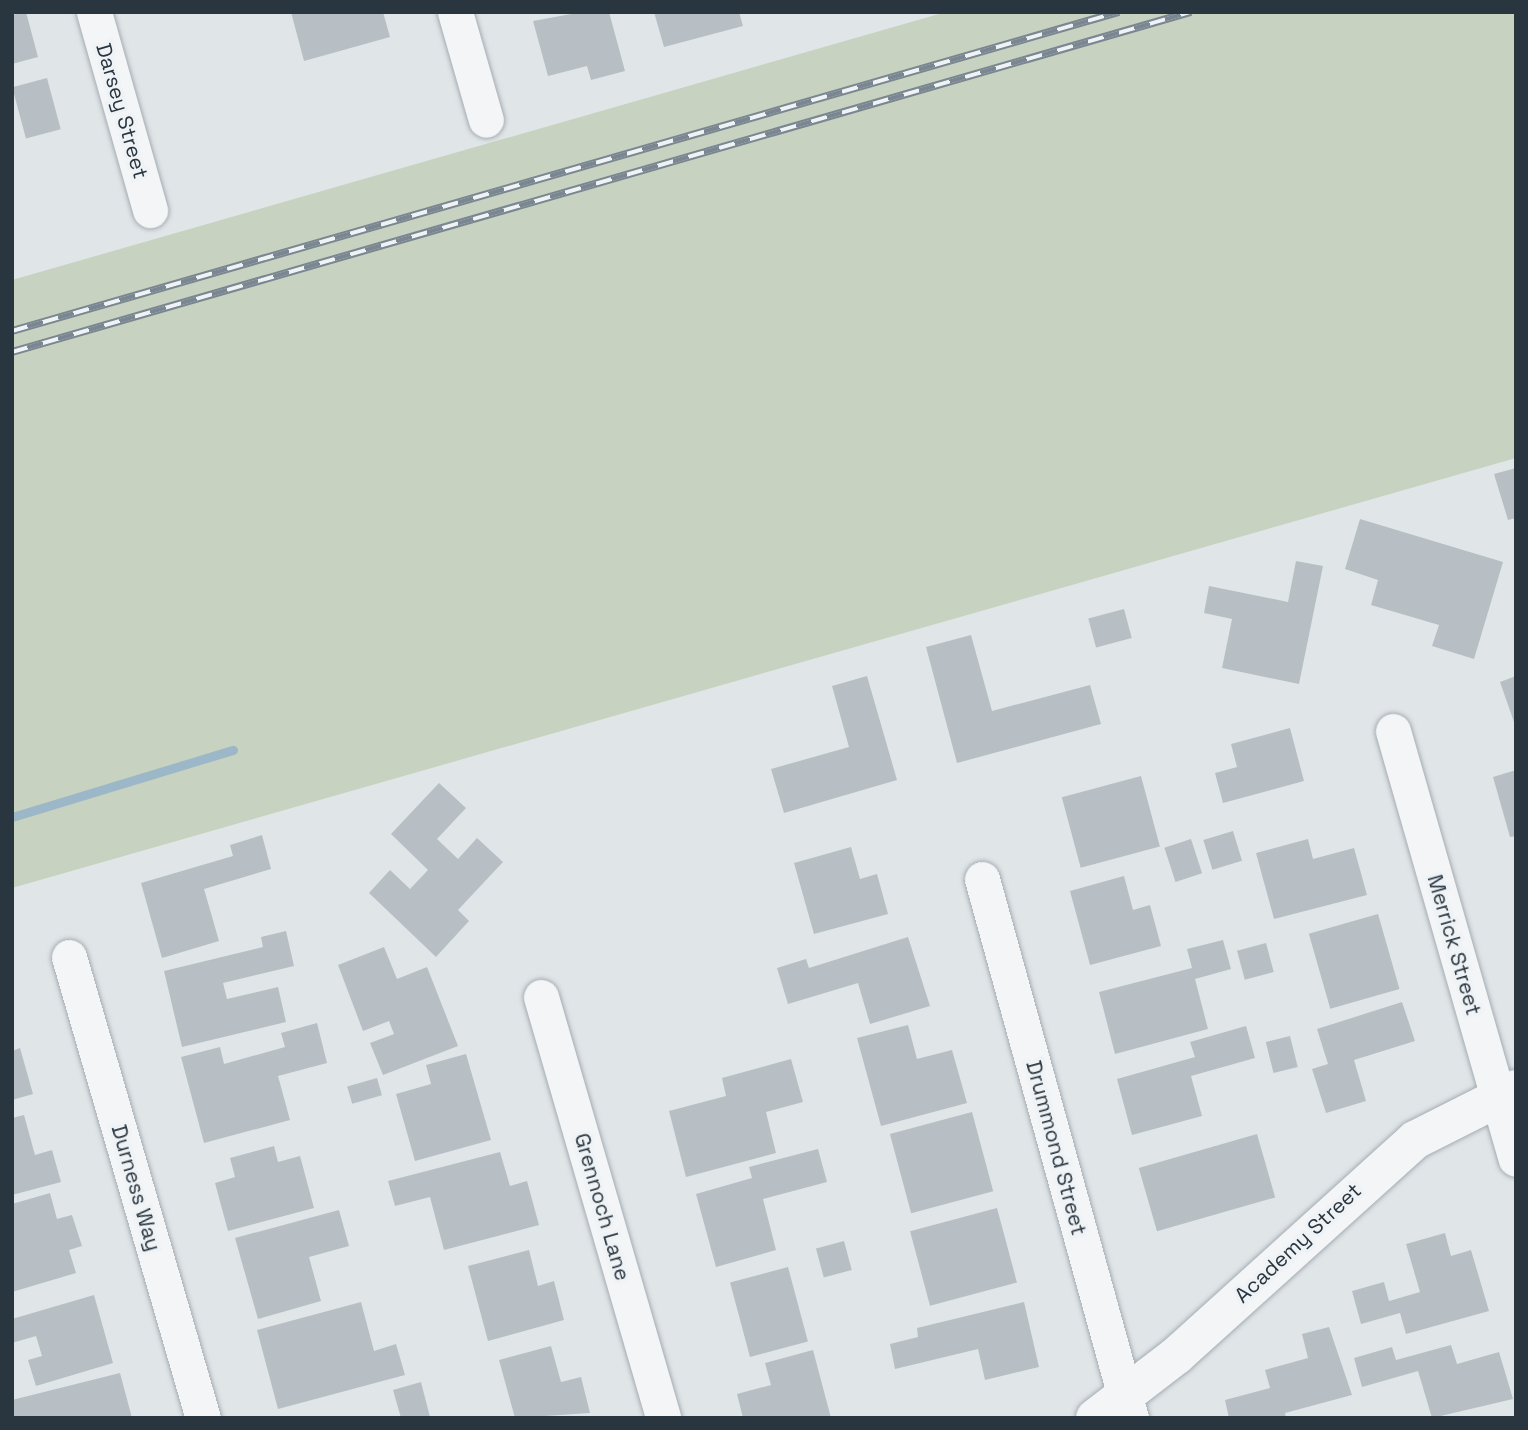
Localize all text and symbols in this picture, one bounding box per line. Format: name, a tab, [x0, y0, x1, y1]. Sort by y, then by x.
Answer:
street label: Darsey Street	[91, 40, 153, 182]
street label: Merrick Street	[1422, 872, 1486, 1018]
street label: Drummond Street	[1021, 1058, 1091, 1238]
street label: Durness Way	[106, 1122, 166, 1254]
street label: Grennoch Lane	[569, 1130, 635, 1284]
street label: Academy Street	[1229, 1178, 1367, 1308]

